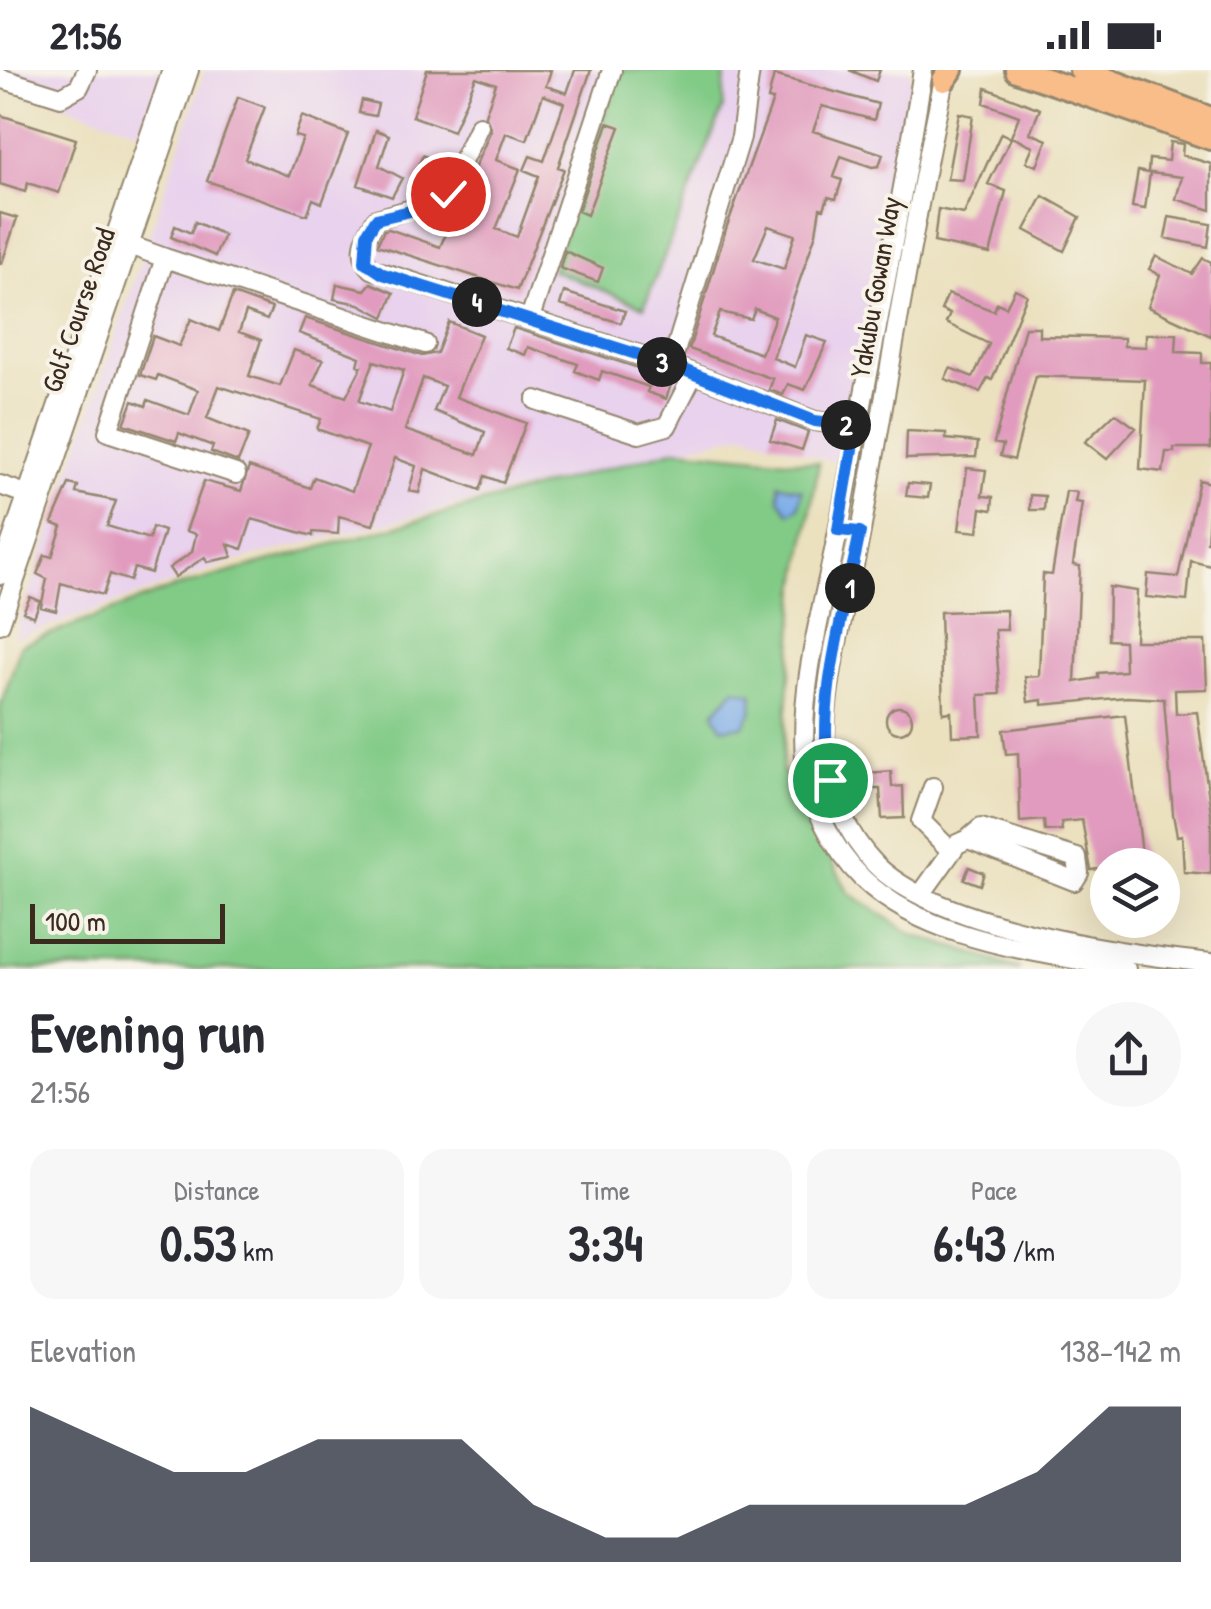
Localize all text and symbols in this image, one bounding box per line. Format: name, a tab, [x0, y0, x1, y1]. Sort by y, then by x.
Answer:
text: 21:56	[50, 9, 122, 61]
pin	[406, 152, 491, 237]
icon: check	[421, 167, 476, 222]
street label: Yakubu Gowan Way	[840, 193, 910, 381]
street label: Golf Course Road	[32, 223, 124, 397]
pin: 4	[452, 277, 502, 327]
text: 4	[472, 283, 482, 321]
pin: 3	[637, 337, 687, 387]
text: 3	[656, 343, 668, 381]
pin: 2	[821, 400, 871, 450]
text: 2	[839, 406, 853, 444]
pin: 1	[825, 563, 875, 613]
text: 1	[845, 569, 855, 607]
pin	[788, 738, 873, 823]
icon: arrive	[803, 753, 858, 808]
map controls	[1090, 848, 1180, 938]
button: layers	[1090, 848, 1180, 938]
scale bar	[30, 899, 225, 944]
text: 100 m	[45, 902, 106, 940]
text: Evening run	[30, 995, 265, 1069]
button: share	[1076, 1002, 1181, 1107]
text: 21:56	[30, 1070, 90, 1113]
text: Distance	[174, 1171, 260, 1209]
text: Time	[581, 1171, 630, 1209]
text: Pace	[971, 1171, 1017, 1209]
text: 0.53	[160, 1209, 237, 1277]
text: 3:34	[568, 1209, 643, 1277]
text: 6:43	[933, 1209, 1006, 1277]
text: km	[237, 1232, 274, 1270]
text: /km	[1006, 1232, 1055, 1270]
text: Elevation	[30, 1329, 136, 1372]
text: 138–142 m	[1060, 1329, 1181, 1372]

